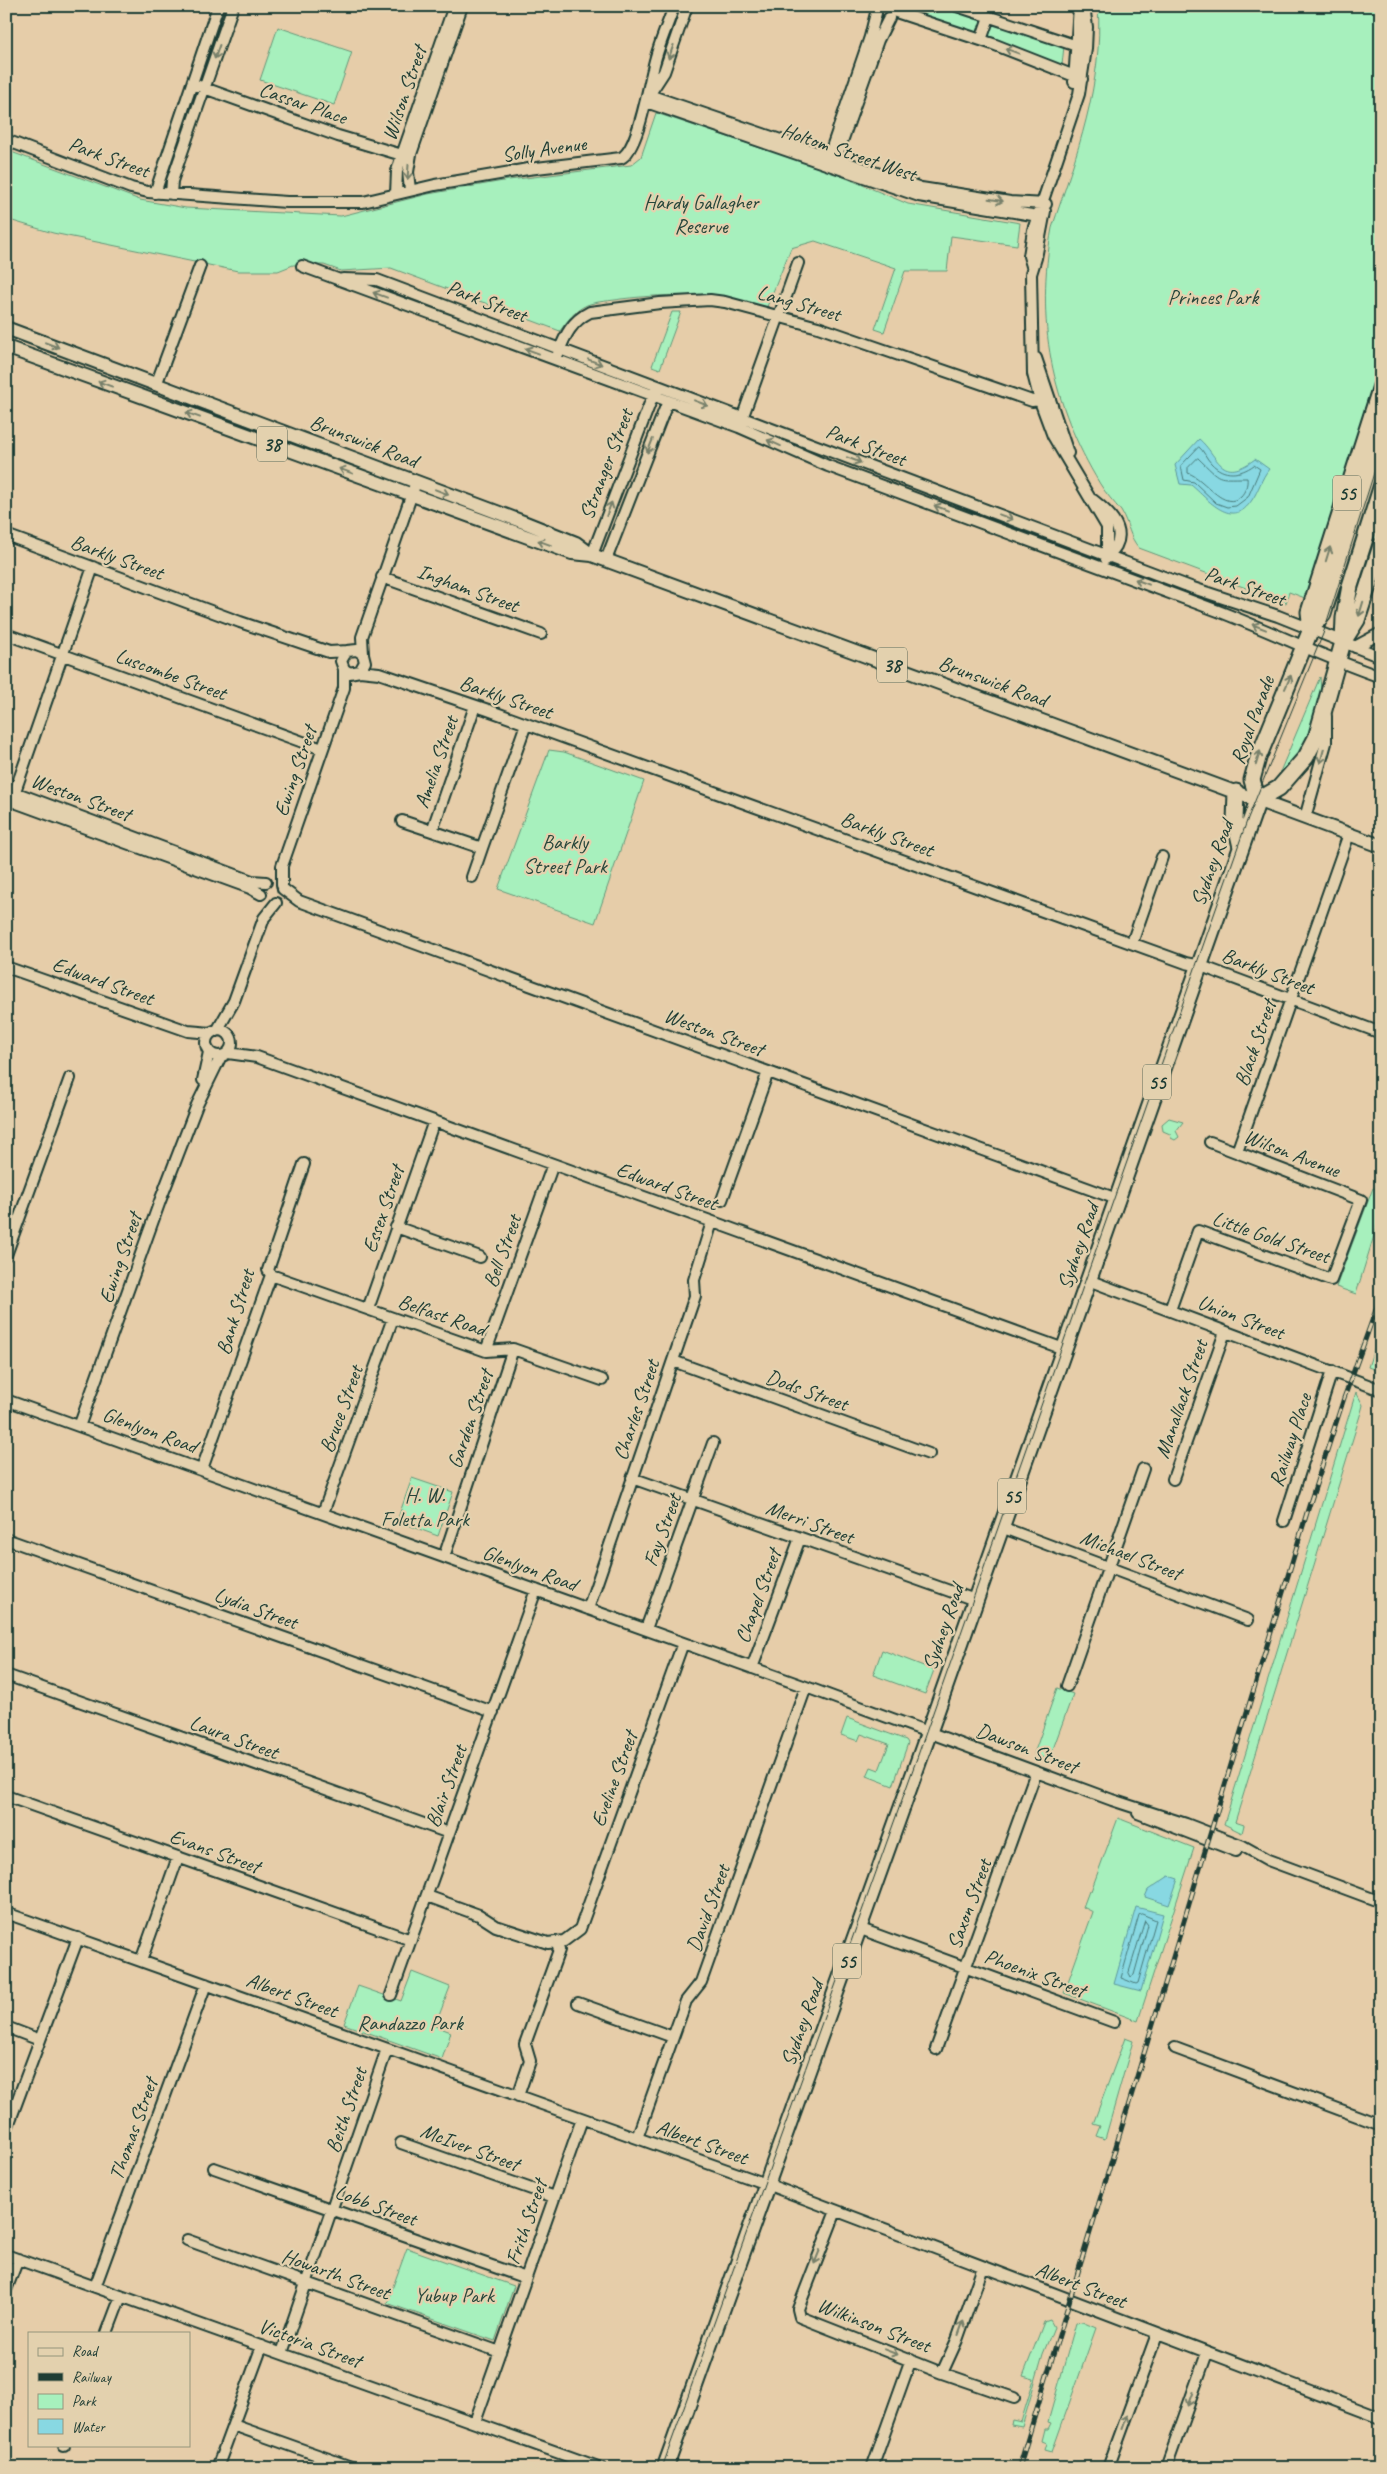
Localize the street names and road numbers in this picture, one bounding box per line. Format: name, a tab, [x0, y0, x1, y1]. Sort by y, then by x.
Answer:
street label: Wilson Street	[376, 40, 433, 144]
street label: Cassar Place	[256, 76, 352, 131]
street label: Holtom Street West	[778, 117, 922, 188]
street label: Park Street	[65, 130, 155, 184]
street label: Solly Avenue	[500, 130, 589, 168]
street label: Park Street	[443, 274, 533, 329]
street label: Lang Street	[754, 279, 846, 328]
street label: Stranger Street	[573, 403, 640, 523]
street label: Brunswick Road	[306, 408, 425, 475]
street label: Park Street	[822, 418, 912, 473]
road number: 38	[257, 426, 287, 462]
road number: 55	[1333, 476, 1361, 510]
street label: Barkly Street	[67, 528, 169, 586]
street label: Ingham Street	[414, 558, 524, 619]
street label: Park Street	[1201, 560, 1291, 613]
street label: Luscombe Street	[112, 642, 232, 707]
road number: 38	[877, 648, 907, 682]
street label: Brunswick Road	[935, 649, 1054, 714]
street label: Barkly Street	[456, 669, 558, 726]
street label: Royal Parade	[1224, 671, 1280, 768]
street label: Amelia Street	[408, 711, 465, 811]
street label: Ewing Street	[267, 720, 324, 819]
street label: Weston Street	[28, 767, 137, 828]
street label: Barkly Street	[837, 805, 939, 863]
street label: Sydney Road	[1185, 813, 1241, 909]
street label: Barkly Street	[1218, 942, 1320, 1001]
street label: Edward Street	[49, 951, 159, 1012]
street label: Black Street	[1228, 994, 1283, 1089]
street label: Weston Street	[661, 1002, 770, 1063]
road number: 55	[1143, 1064, 1171, 1100]
street label: Wilson Avenue	[1240, 1123, 1345, 1184]
street label: Edward Street	[613, 1156, 723, 1217]
street label: Essex Street	[356, 1159, 411, 1256]
street label: Sydney Road	[1051, 1196, 1106, 1292]
street label: Little Gold Street	[1209, 1205, 1335, 1270]
street label: Ewing Street	[92, 1207, 149, 1306]
street label: Bell Street	[477, 1209, 528, 1291]
street label: Bank Street	[210, 1264, 261, 1358]
street label: Belfast Road	[395, 1288, 493, 1343]
street label: Union Street	[1194, 1289, 1290, 1346]
street label: Manallack Street	[1149, 1334, 1214, 1462]
street label: Charles Street	[607, 1355, 666, 1464]
street label: Bruce Street	[313, 1360, 369, 1456]
street label: Dods Street	[762, 1363, 854, 1418]
street label: Garden Street	[441, 1364, 500, 1472]
street label: Railway Place	[1263, 1389, 1318, 1490]
street label: Glenlyon Road	[99, 1401, 203, 1460]
road number: 55	[998, 1478, 1026, 1514]
street label: Fay Street	[637, 1488, 688, 1570]
street label: Merri Street	[763, 1494, 859, 1551]
street label: Michael Street	[1077, 1524, 1188, 1587]
street label: Glenlyon Road	[479, 1539, 583, 1598]
street label: Chapel Street	[729, 1543, 788, 1646]
street label: Sydney Road	[916, 1577, 971, 1673]
street label: Lydia Street	[211, 1581, 303, 1636]
street label: Laura Street	[186, 1709, 284, 1766]
street label: Dawson Street	[972, 1717, 1084, 1780]
street label: Eveline Street	[585, 1725, 644, 1830]
street label: Blair Street	[419, 1739, 474, 1831]
street label: Evans Street	[166, 1823, 267, 1880]
street label: Saxon Street	[941, 1854, 998, 1952]
street label: David Street	[680, 1859, 736, 1955]
street label: Phoenix Street	[981, 1943, 1092, 2004]
road number: 55	[833, 1944, 861, 1978]
street label: Albert Street	[243, 1967, 343, 2024]
street label: Sydney Road	[775, 1973, 831, 2069]
street label: Beith Street	[319, 2062, 373, 2156]
street label: Thomas Street	[103, 2072, 164, 2183]
street label: Albert Street	[653, 2114, 753, 2171]
street label: McIver Street	[417, 2117, 526, 2178]
street label: Frith Street	[499, 2173, 554, 2268]
street label: Lobb Street	[332, 2178, 422, 2232]
street label: Howarth Street	[278, 2242, 395, 2306]
street label: Albert Street	[1032, 2256, 1132, 2315]
street label: Wilkinson Street	[814, 2292, 936, 2359]
street label: Victoria Street	[255, 2312, 368, 2375]

